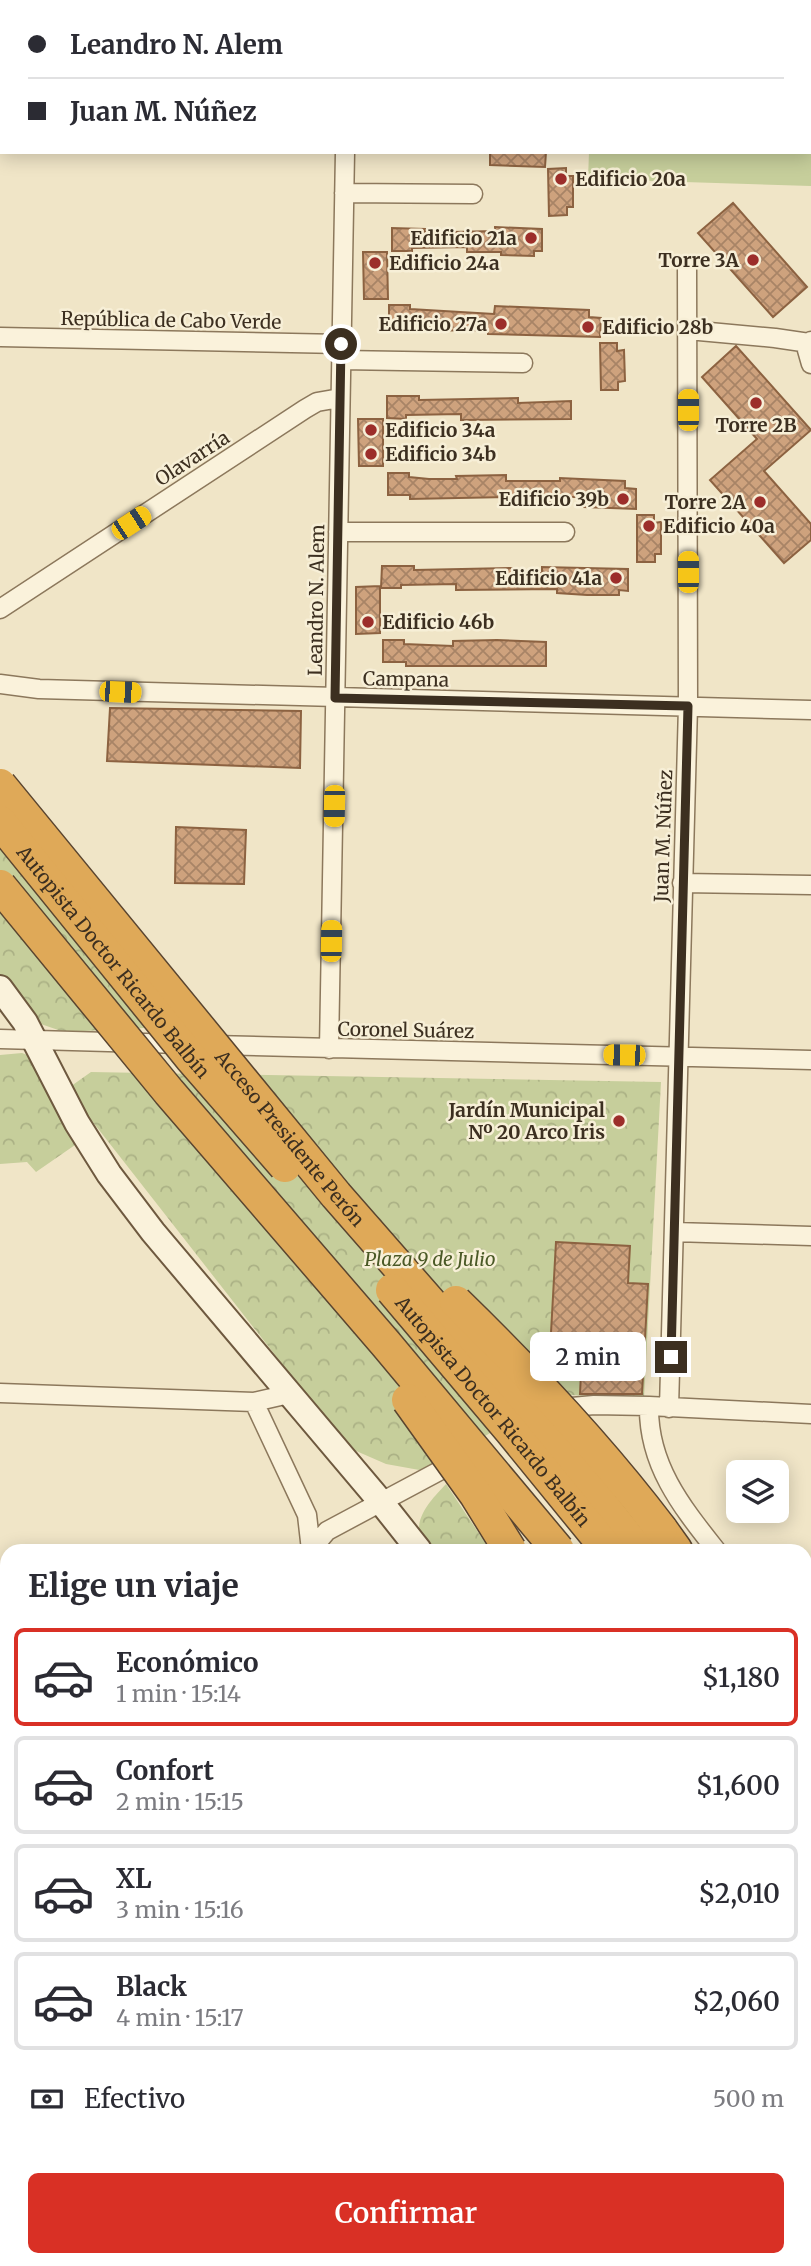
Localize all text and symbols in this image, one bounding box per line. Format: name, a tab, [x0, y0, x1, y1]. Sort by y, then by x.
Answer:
text: Leandro N. Alem	[70, 28, 283, 61]
text: Juan M. Núñez	[70, 95, 257, 128]
place label: Edificio 20a	[575, 167, 686, 191]
marker: Edificio 20a	[553, 171, 569, 187]
place label: Edificio 21a	[410, 226, 517, 250]
marker: Edificio 21a	[523, 230, 539, 246]
place label: Torre 3A	[658, 248, 740, 272]
place label: Edificio 24a	[389, 251, 500, 275]
marker: Torre 3A	[745, 252, 761, 268]
marker: Edificio 24a	[367, 255, 383, 271]
street label: República de Cabo Verde	[60, 306, 282, 334]
place label: Edificio 27a	[378, 312, 487, 336]
place label: Edificio 28b	[602, 315, 714, 339]
marker: Edificio 27a	[493, 316, 509, 332]
marker: Edificio 28b	[580, 319, 596, 335]
route start	[325, 328, 357, 360]
car	[678, 389, 699, 431]
marker: Torre 2B	[748, 395, 764, 411]
place label: Torre 2B	[716, 413, 796, 437]
place label: Edificio 34a	[385, 418, 496, 442]
marker: Edificio 34a	[363, 422, 379, 438]
street label: Olavarría	[150, 425, 234, 491]
place label: Edificio 34b	[385, 442, 496, 466]
marker: Edificio 34b	[363, 446, 379, 462]
place label: Edificio 39b	[498, 487, 609, 511]
place label: Torre 2A	[665, 490, 747, 514]
marker: Edificio 39b	[615, 491, 631, 507]
marker: Torre 2A	[752, 494, 768, 510]
car	[108, 503, 155, 543]
place label: Edificio 40a	[663, 514, 775, 538]
marker: Edificio 40a	[641, 518, 657, 534]
street label: Leandro N. Alem	[303, 524, 329, 676]
car	[678, 551, 699, 593]
place label: Edificio 41a	[495, 566, 602, 590]
marker: Edificio 41a	[608, 570, 624, 586]
place label: Edificio 46b	[382, 610, 494, 634]
marker: Edificio 46b	[360, 614, 376, 630]
street label: Campana	[363, 666, 449, 692]
car	[99, 681, 142, 703]
street label: Juan M. Núñez	[649, 769, 677, 904]
car	[324, 785, 345, 827]
street label: Autopista Doctor Ricardo Balbín	[11, 840, 215, 1083]
car	[321, 920, 342, 962]
street label: Coronel Suárez	[337, 1017, 475, 1043]
street label: Acceso Presidente Perón	[210, 1044, 370, 1232]
car	[603, 1044, 646, 1066]
place label: Jardín Municipal Nº 20 Arco Iris	[447, 1098, 605, 1144]
marker: Jardín Municipal Nº 20 Arco Iris	[611, 1113, 627, 1129]
park label: Plaza 9 de Julio	[364, 1247, 496, 1271]
street label: Autopista Doctor Ricardo Balbín	[390, 1290, 596, 1532]
callout: 2 min	[531, 1332, 646, 1382]
route end	[655, 1341, 687, 1373]
text: 2 min	[556, 1342, 620, 1371]
map controls	[726, 1460, 789, 1523]
button: layers	[726, 1460, 789, 1523]
text: Elige un viaje	[28, 1566, 239, 1606]
icon: car	[32, 1646, 95, 1709]
text: Económico	[116, 1646, 259, 1679]
text: $1,180	[702, 1661, 780, 1694]
text: 1 min · 15:14	[116, 1679, 241, 1708]
icon: car	[32, 1754, 95, 1817]
text: Confort	[116, 1754, 214, 1787]
text: $1,600	[696, 1769, 780, 1802]
text: 2 min · 15:15	[116, 1787, 244, 1816]
icon: car	[32, 1862, 95, 1925]
text: XL	[116, 1862, 152, 1895]
text: $2,010	[698, 1877, 780, 1910]
text: 3 min · 15:16	[116, 1895, 244, 1924]
icon: car	[32, 1970, 95, 2033]
text: Black	[116, 1970, 187, 2003]
text: $2,060	[692, 1985, 780, 2018]
text: 4 min · 15:17	[116, 2003, 244, 2032]
icon: cash	[28, 2080, 66, 2118]
text: Efectivo	[84, 2082, 185, 2115]
text: 500 m	[713, 2084, 784, 2113]
button: Confirmar	[28, 2173, 784, 2253]

